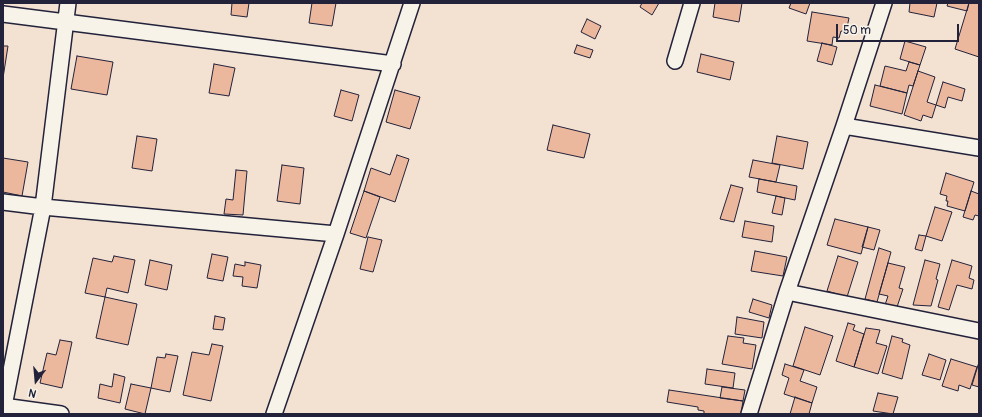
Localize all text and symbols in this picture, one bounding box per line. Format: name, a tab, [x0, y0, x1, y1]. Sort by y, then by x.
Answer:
scale bar	[838, 16, 961, 42]
text: 50 m	[843, 23, 871, 38]
north arrow	[16, 361, 56, 401]
text: N	[27, 386, 38, 400]

